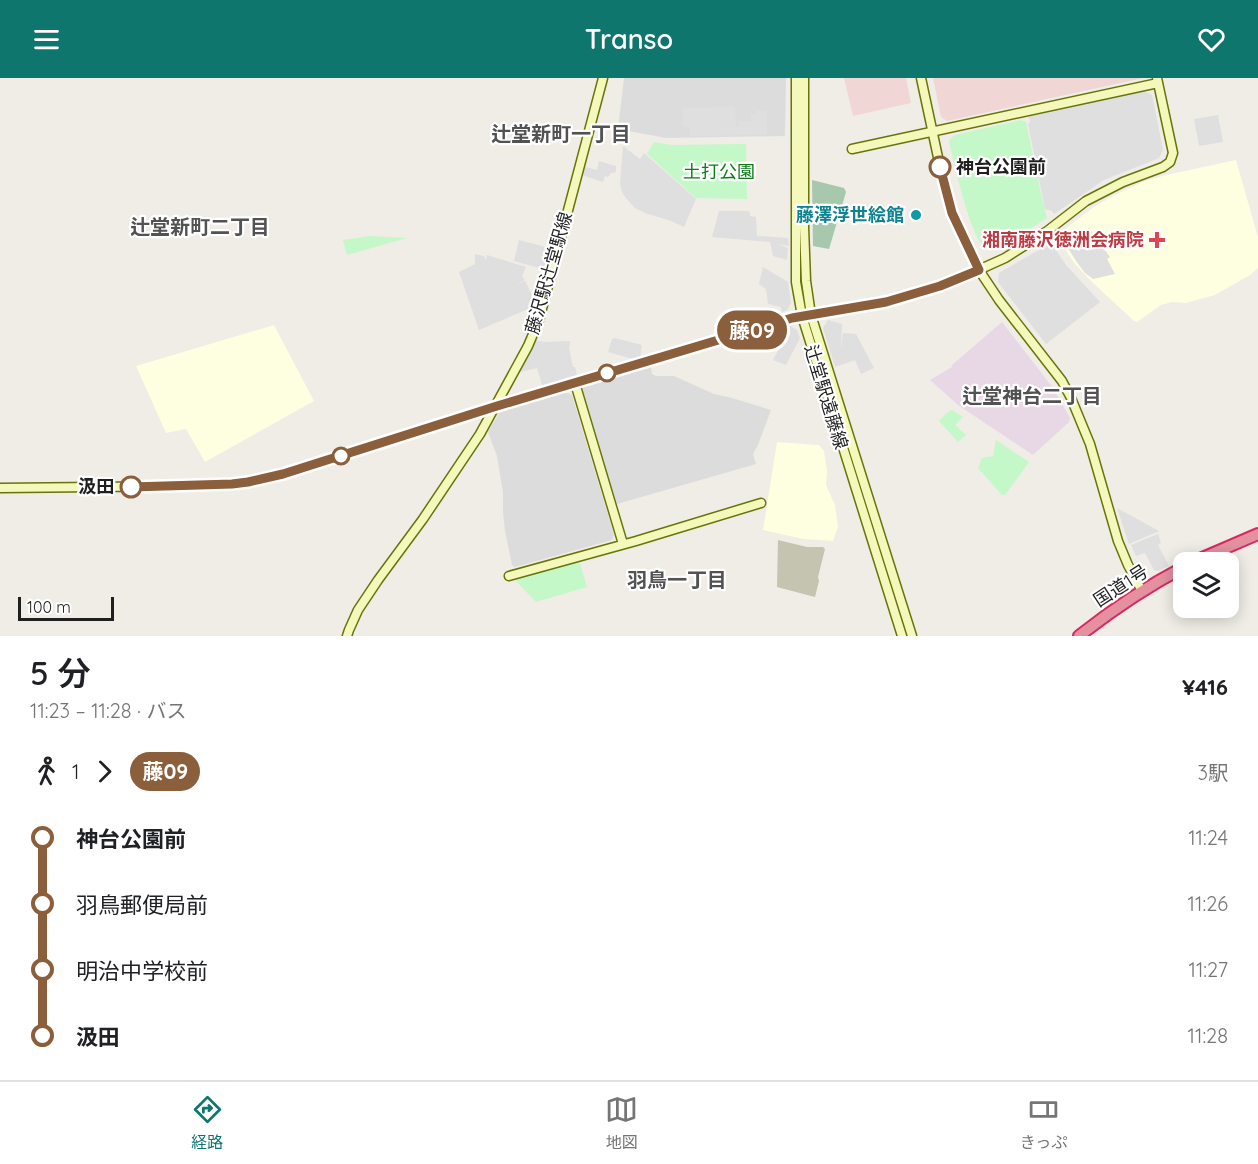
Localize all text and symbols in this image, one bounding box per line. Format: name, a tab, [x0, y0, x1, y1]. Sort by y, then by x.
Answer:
text: Transo	[585, 22, 673, 56]
icon: menu	[30, 23, 63, 56]
icon: heart	[1195, 23, 1228, 56]
district label: 辻堂新町一丁目	[491, 121, 631, 146]
place label: 神台公園前	[956, 155, 1046, 178]
marker: 神台公園前	[929, 156, 951, 178]
park label: 土打公園	[683, 160, 755, 183]
place label: 藤澤浮世絵館	[796, 203, 904, 226]
marker: 藤澤浮世絵館	[909, 208, 923, 222]
street label: 藤沢駅辻堂駅線	[520, 209, 577, 337]
district label: 辻堂新町二丁目	[130, 214, 270, 239]
place label: 湘南藤沢徳洲会病院	[982, 228, 1144, 251]
marker: 湘南藤沢徳洲会病院	[1148, 231, 1166, 249]
line badge: 藤09	[718, 310, 786, 350]
text: 藤09	[729, 317, 775, 343]
street label: 辻堂駅遠藤線	[800, 342, 853, 452]
unlabelled marker	[598, 364, 616, 382]
district label: 辻堂神台二丁目	[962, 383, 1102, 408]
unlabelled marker	[332, 447, 350, 465]
place label: 汲田	[78, 475, 114, 498]
marker: 汲田	[120, 476, 142, 498]
map controls	[1173, 552, 1239, 618]
button: layers	[1173, 552, 1239, 618]
street label: 国道1号	[1089, 559, 1152, 612]
district label: 羽鳥一丁目	[627, 567, 727, 592]
scale bar	[18, 594, 114, 622]
text: 100 m	[27, 597, 71, 617]
text: 5 分	[30, 652, 91, 693]
text: ¥416	[1182, 673, 1228, 701]
text: 11:23 – 11:28 · バス	[30, 698, 186, 723]
icon: walk	[30, 755, 63, 788]
icon: forward	[88, 755, 121, 788]
text: 藤09	[142, 758, 188, 784]
text: 1	[72, 759, 79, 784]
text: 3駅	[1198, 760, 1228, 785]
text: 神台公園前	[76, 825, 186, 853]
text: 11:24	[1188, 825, 1228, 850]
text: 羽鳥郵便局前	[76, 891, 208, 919]
text: 11:26	[1188, 891, 1228, 916]
text: 明治中学校前	[76, 957, 208, 985]
text: 11:27	[1188, 957, 1228, 982]
text: 汲田	[76, 1023, 120, 1051]
text: 11:28	[1188, 1023, 1228, 1048]
tab: 経路	[191, 1093, 224, 1153]
tab: 地図	[605, 1093, 638, 1153]
tab: きっぷ	[1020, 1093, 1067, 1153]

